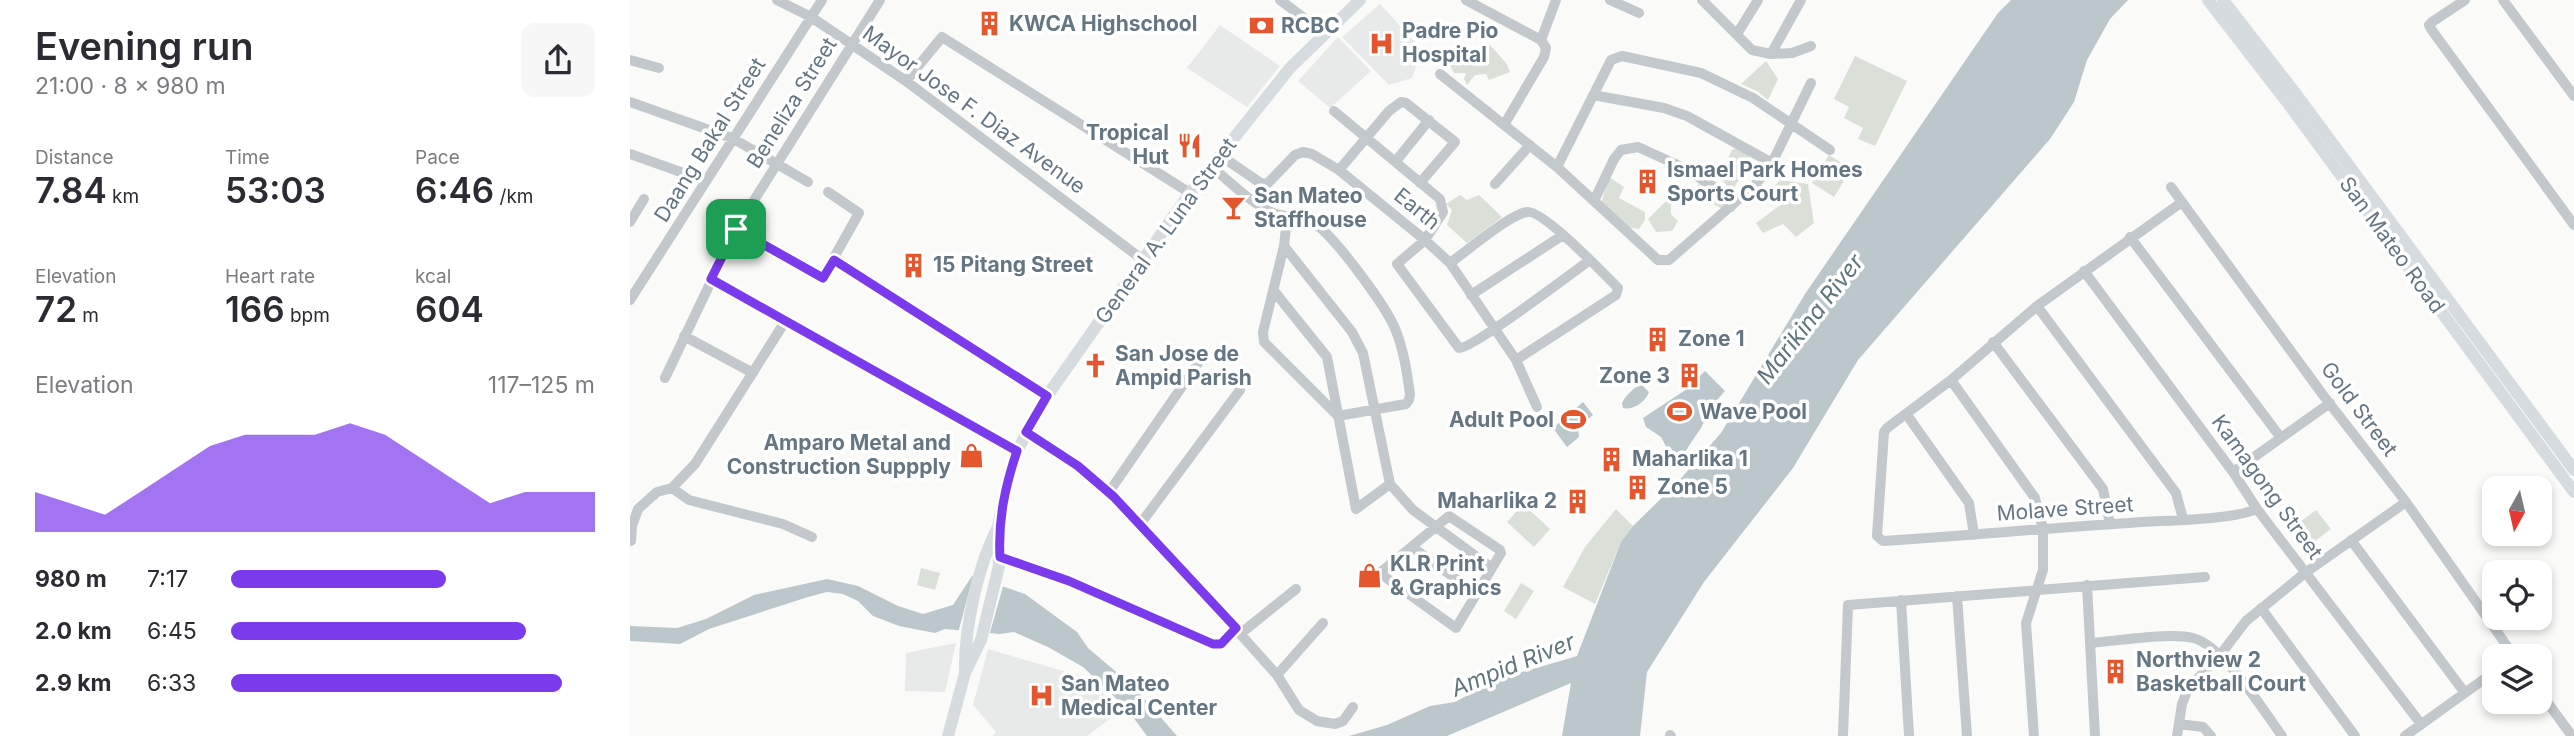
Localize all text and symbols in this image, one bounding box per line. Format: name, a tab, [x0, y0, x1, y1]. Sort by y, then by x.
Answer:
building icon: KWCA Highschool	[975, 10, 1003, 38]
place label: KWCA Highschool	[1009, 11, 1197, 36]
bank icon: RCBC	[1247, 12, 1275, 40]
place label: RCBC	[1281, 13, 1340, 38]
place label: Padre Pio Hospital	[1402, 18, 1499, 67]
street label: Mayor Jose F. Diaz Avenue	[858, 20, 1090, 199]
text: Evening run	[35, 23, 253, 69]
button: share	[521, 23, 595, 97]
hospital icon: Padre Pio Hospital	[1368, 29, 1396, 57]
street label: Beneliza Street	[741, 33, 842, 173]
street label: Daang Bakal Street	[649, 53, 770, 227]
text: 21:00 · 8 × 980 m	[35, 72, 226, 100]
place label: Tropical Hut	[1086, 120, 1169, 169]
restaurant icon: Tropical Hut	[1175, 131, 1203, 159]
street label: General A. Luna Street	[1090, 133, 1241, 328]
text: Distance	[35, 146, 113, 169]
text: Time	[225, 146, 270, 169]
text: Pace	[415, 146, 460, 169]
place label: Ismael Park Homes Sports Court	[1667, 157, 1863, 206]
building icon: Ismael Park Homes Sports Court	[1633, 168, 1661, 196]
text: 7.84	[35, 169, 107, 211]
text: 53:03	[225, 169, 326, 211]
text: 6:46	[415, 169, 494, 211]
street label: San Mateo Road	[2335, 172, 2450, 318]
place label: San Mateo Staffhouse	[1254, 183, 1367, 232]
street label: Earth	[1389, 183, 1445, 235]
text: km	[107, 185, 139, 208]
text: /km	[494, 185, 534, 208]
bar icon: San Mateo Staffhouse	[1220, 194, 1248, 222]
pin	[706, 199, 766, 259]
icon: arrive	[717, 210, 755, 248]
water label: Marikina River	[1751, 248, 1870, 389]
building icon: 15 Pitang Street	[899, 251, 927, 279]
place label: 15 Pitang Street	[933, 252, 1094, 277]
text: Elevation	[35, 265, 116, 288]
text: Heart rate	[225, 265, 315, 288]
text: kcal	[415, 265, 451, 288]
text: 72	[35, 288, 77, 330]
text: 166	[225, 288, 285, 330]
text: 604	[415, 288, 484, 330]
text: m	[77, 304, 99, 327]
text: bpm	[285, 304, 330, 327]
building icon: Zone 1	[1644, 325, 1672, 353]
place label: Zone 1	[1678, 326, 1744, 351]
place label: San Jose de Ampid Parish	[1115, 341, 1252, 390]
church icon: San Jose de Ampid Parish	[1081, 352, 1109, 380]
street label: Gold Street	[2316, 357, 2403, 461]
building icon: Zone 3	[1676, 362, 1704, 390]
place label: Zone 3	[1599, 363, 1670, 388]
text: Elevation	[35, 371, 134, 399]
text: 117–125 m	[488, 371, 595, 399]
sports icon: Wave Pool	[1666, 398, 1694, 426]
place label: Wave Pool	[1700, 399, 1807, 424]
sports icon: Adult Pool	[1560, 406, 1588, 434]
place label: Adult Pool	[1449, 407, 1554, 432]
street label: Kamagong Street	[2207, 410, 2328, 564]
place label: Amparo Metal and Construction Suppply	[727, 430, 951, 479]
shop icon: Amparo Metal and Construction Suppply	[957, 441, 985, 469]
building icon: Maharlika 1	[1598, 445, 1626, 473]
place label: Maharlika 1	[1632, 446, 1748, 471]
building icon: Zone 5	[1623, 473, 1651, 501]
place label: Zone 5	[1657, 474, 1728, 499]
north arrow	[2482, 476, 2552, 546]
map controls	[2482, 476, 2552, 714]
building icon: Maharlika 2	[1563, 487, 1591, 515]
place label: Maharlika 2	[1437, 488, 1557, 513]
street label: Molave Street	[1996, 491, 2134, 526]
place label: KLR Print & Graphics	[1390, 551, 1501, 600]
button: locate	[2482, 560, 2552, 630]
shop icon: KLR Print & Graphics	[1356, 562, 1384, 590]
text: 980 m	[35, 565, 107, 593]
text: 7:17	[147, 565, 188, 593]
text: 2.0 km	[35, 617, 112, 645]
text: 6:45	[147, 617, 197, 645]
water label: Ampid River	[1446, 627, 1580, 703]
button: layers	[2482, 644, 2552, 714]
place label: Northview 2 Basketball Court	[2136, 647, 2306, 696]
building icon: Northview 2 Basketball Court	[2102, 658, 2130, 686]
text: 2.9 km	[35, 669, 112, 697]
text: 6:33	[147, 669, 196, 697]
place label: San Mateo Medical Center	[1061, 671, 1218, 720]
hospital icon: San Mateo Medical Center	[1027, 682, 1055, 710]

